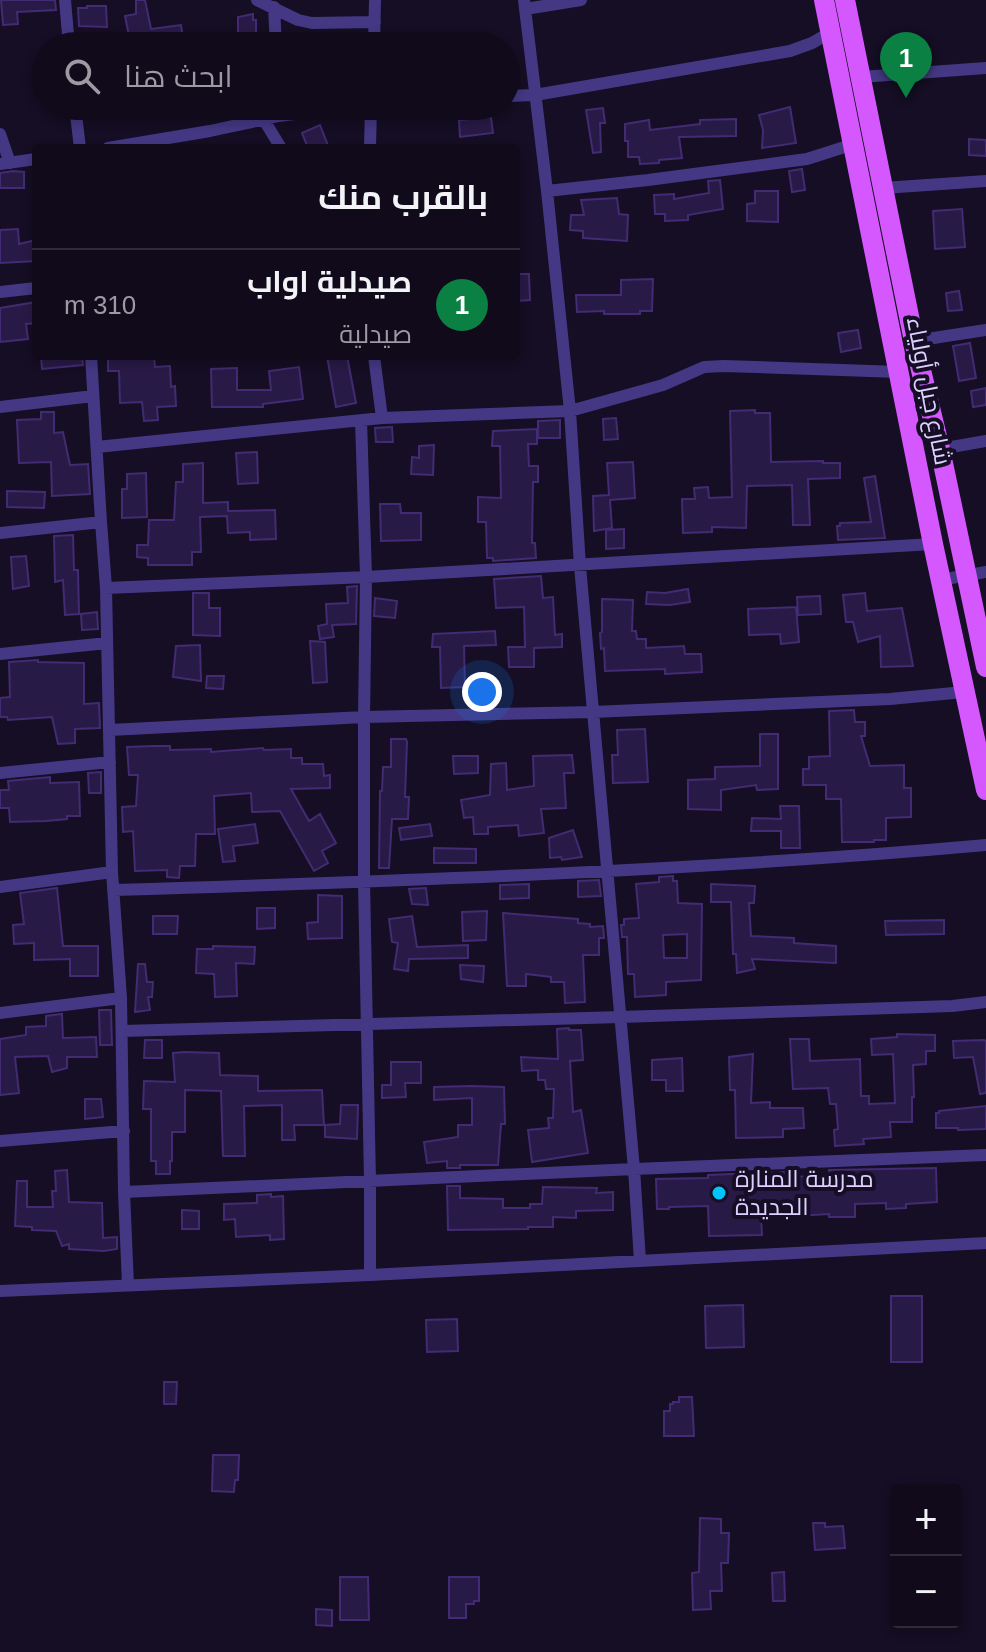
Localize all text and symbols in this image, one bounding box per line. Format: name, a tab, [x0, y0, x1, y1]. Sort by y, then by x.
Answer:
search box	[32, 32, 520, 120]
pin: 1	[880, 32, 932, 98]
icon: search	[60, 54, 104, 98]
text: ابحث هنا	[124, 60, 233, 93]
text: بالقرب منك	[318, 178, 488, 216]
text: صيدلية اواب	[247, 265, 412, 298]
text: 310 m	[64, 290, 136, 320]
text: 1	[455, 290, 469, 320]
street label: شارع جبل أولياء	[899, 314, 959, 468]
text: صيدلية	[339, 319, 412, 349]
your location	[462, 672, 502, 712]
place label: مدرسة المنارة الجديدة	[735, 1165, 874, 1220]
marker: مدرسة المنارة الجديدة	[710, 1184, 728, 1202]
map controls	[890, 1484, 962, 1628]
button: +	[890, 1484, 962, 1556]
button: −	[890, 1556, 962, 1628]

